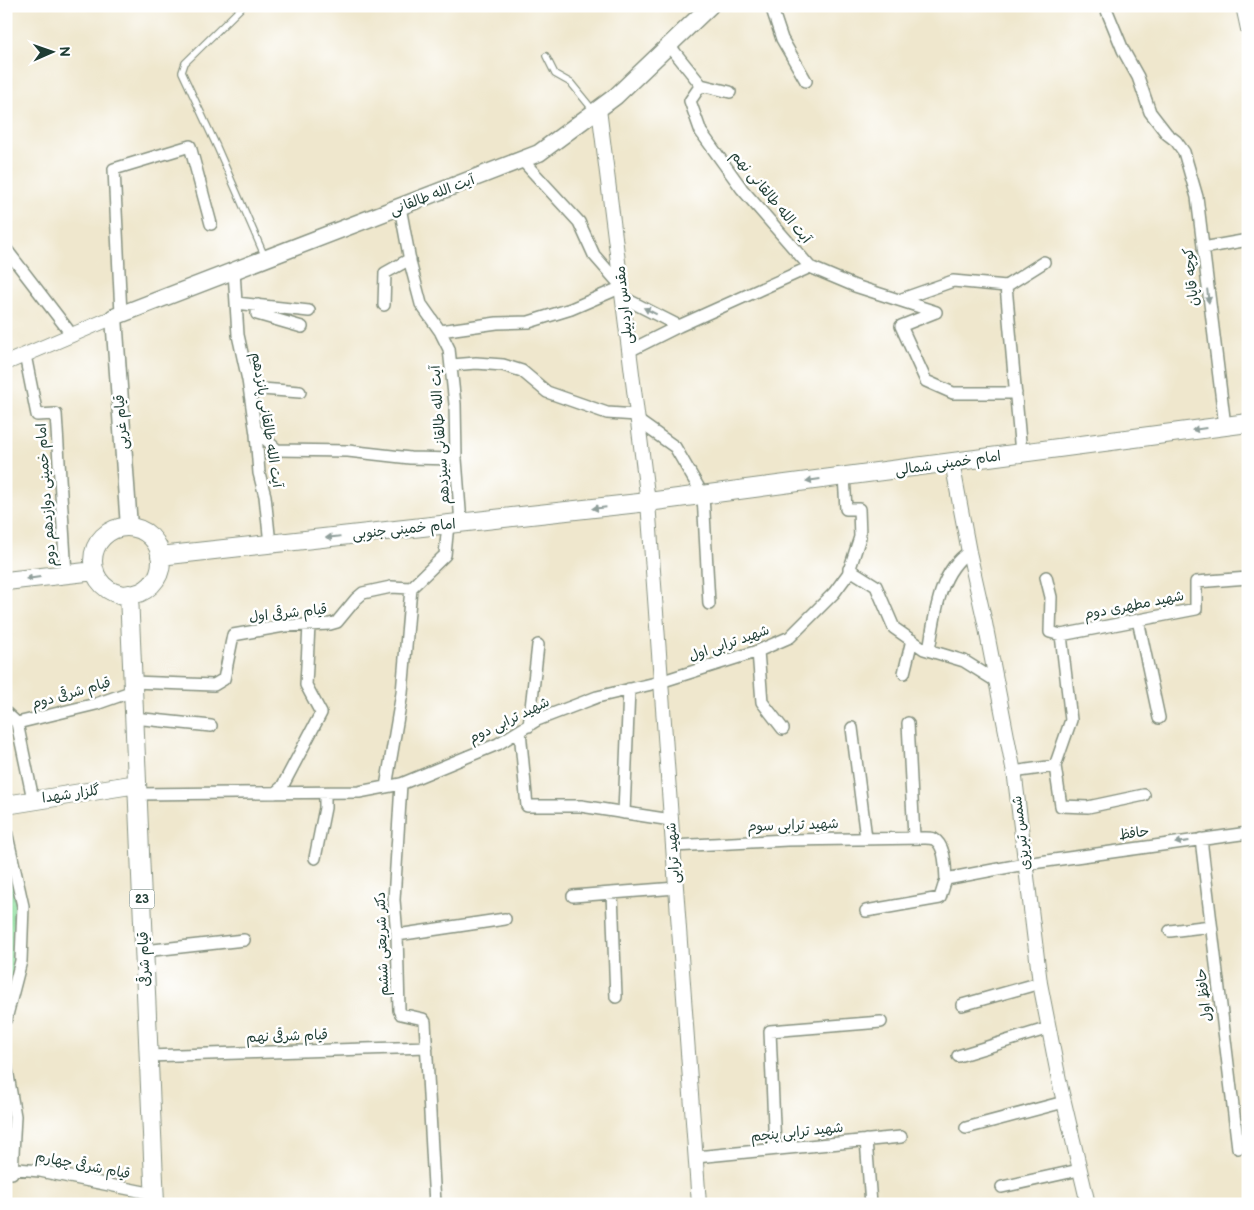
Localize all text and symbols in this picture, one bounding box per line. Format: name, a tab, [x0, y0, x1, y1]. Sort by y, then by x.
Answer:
north arrow	[28, 28, 78, 78]
text: N	[56, 46, 73, 57]
street label: آیت الله طالقانی نهم	[726, 147, 815, 249]
street label: آیت الله طالقانی	[387, 171, 477, 219]
street label: کوچه قاپان	[1179, 247, 1204, 307]
street label: مقدس اردبیلی	[611, 265, 637, 345]
one-way arrow	[1204, 288, 1212, 304]
one-way arrow	[643, 307, 658, 315]
street label: آیت الله طالقانی پانزدهم	[246, 351, 286, 490]
street label: آیت الله طالقانی سیزدهم	[427, 364, 455, 505]
street label: قیام غربی	[111, 394, 133, 450]
street label: امام خمینی دوازدهم دوم	[33, 422, 61, 567]
one-way arrow	[1191, 425, 1207, 433]
street label: امام خمینی شمالی	[894, 447, 1002, 481]
one-way arrow	[804, 477, 820, 485]
one-way arrow	[591, 504, 607, 512]
street label: امام خمینی جنوبی	[351, 515, 457, 545]
one-way arrow	[325, 533, 341, 541]
one-way arrow	[25, 574, 41, 582]
street label: شهید مطهری دوم	[1082, 587, 1186, 625]
street label: قیام شرقی اول	[248, 600, 328, 628]
street label: شهید ترابی اول	[686, 621, 772, 665]
street label: قیام شرقی دوم	[29, 674, 113, 714]
street label: شهید ترابی دوم	[466, 693, 553, 749]
street label: گلزار شهدا	[41, 782, 101, 806]
street label: شمس تبریزی	[1008, 795, 1034, 871]
street label: شهید ترابی سوم	[747, 815, 839, 838]
street label: شهید ترابی	[662, 822, 684, 884]
street label: حافظ	[1118, 822, 1150, 844]
one-way arrow	[1174, 838, 1190, 846]
road number: 23	[130, 890, 154, 909]
street label: دکتر شریعتی ششم	[372, 892, 394, 996]
street label: قیام شرقی	[135, 931, 155, 987]
street label: حافظ اول	[1192, 967, 1216, 1023]
street label: قیام شرقی نهم	[246, 1026, 328, 1048]
street label: شهید ترابی پنجم	[750, 1119, 844, 1147]
street label: قیام شرقی چهارم	[34, 1147, 132, 1184]

